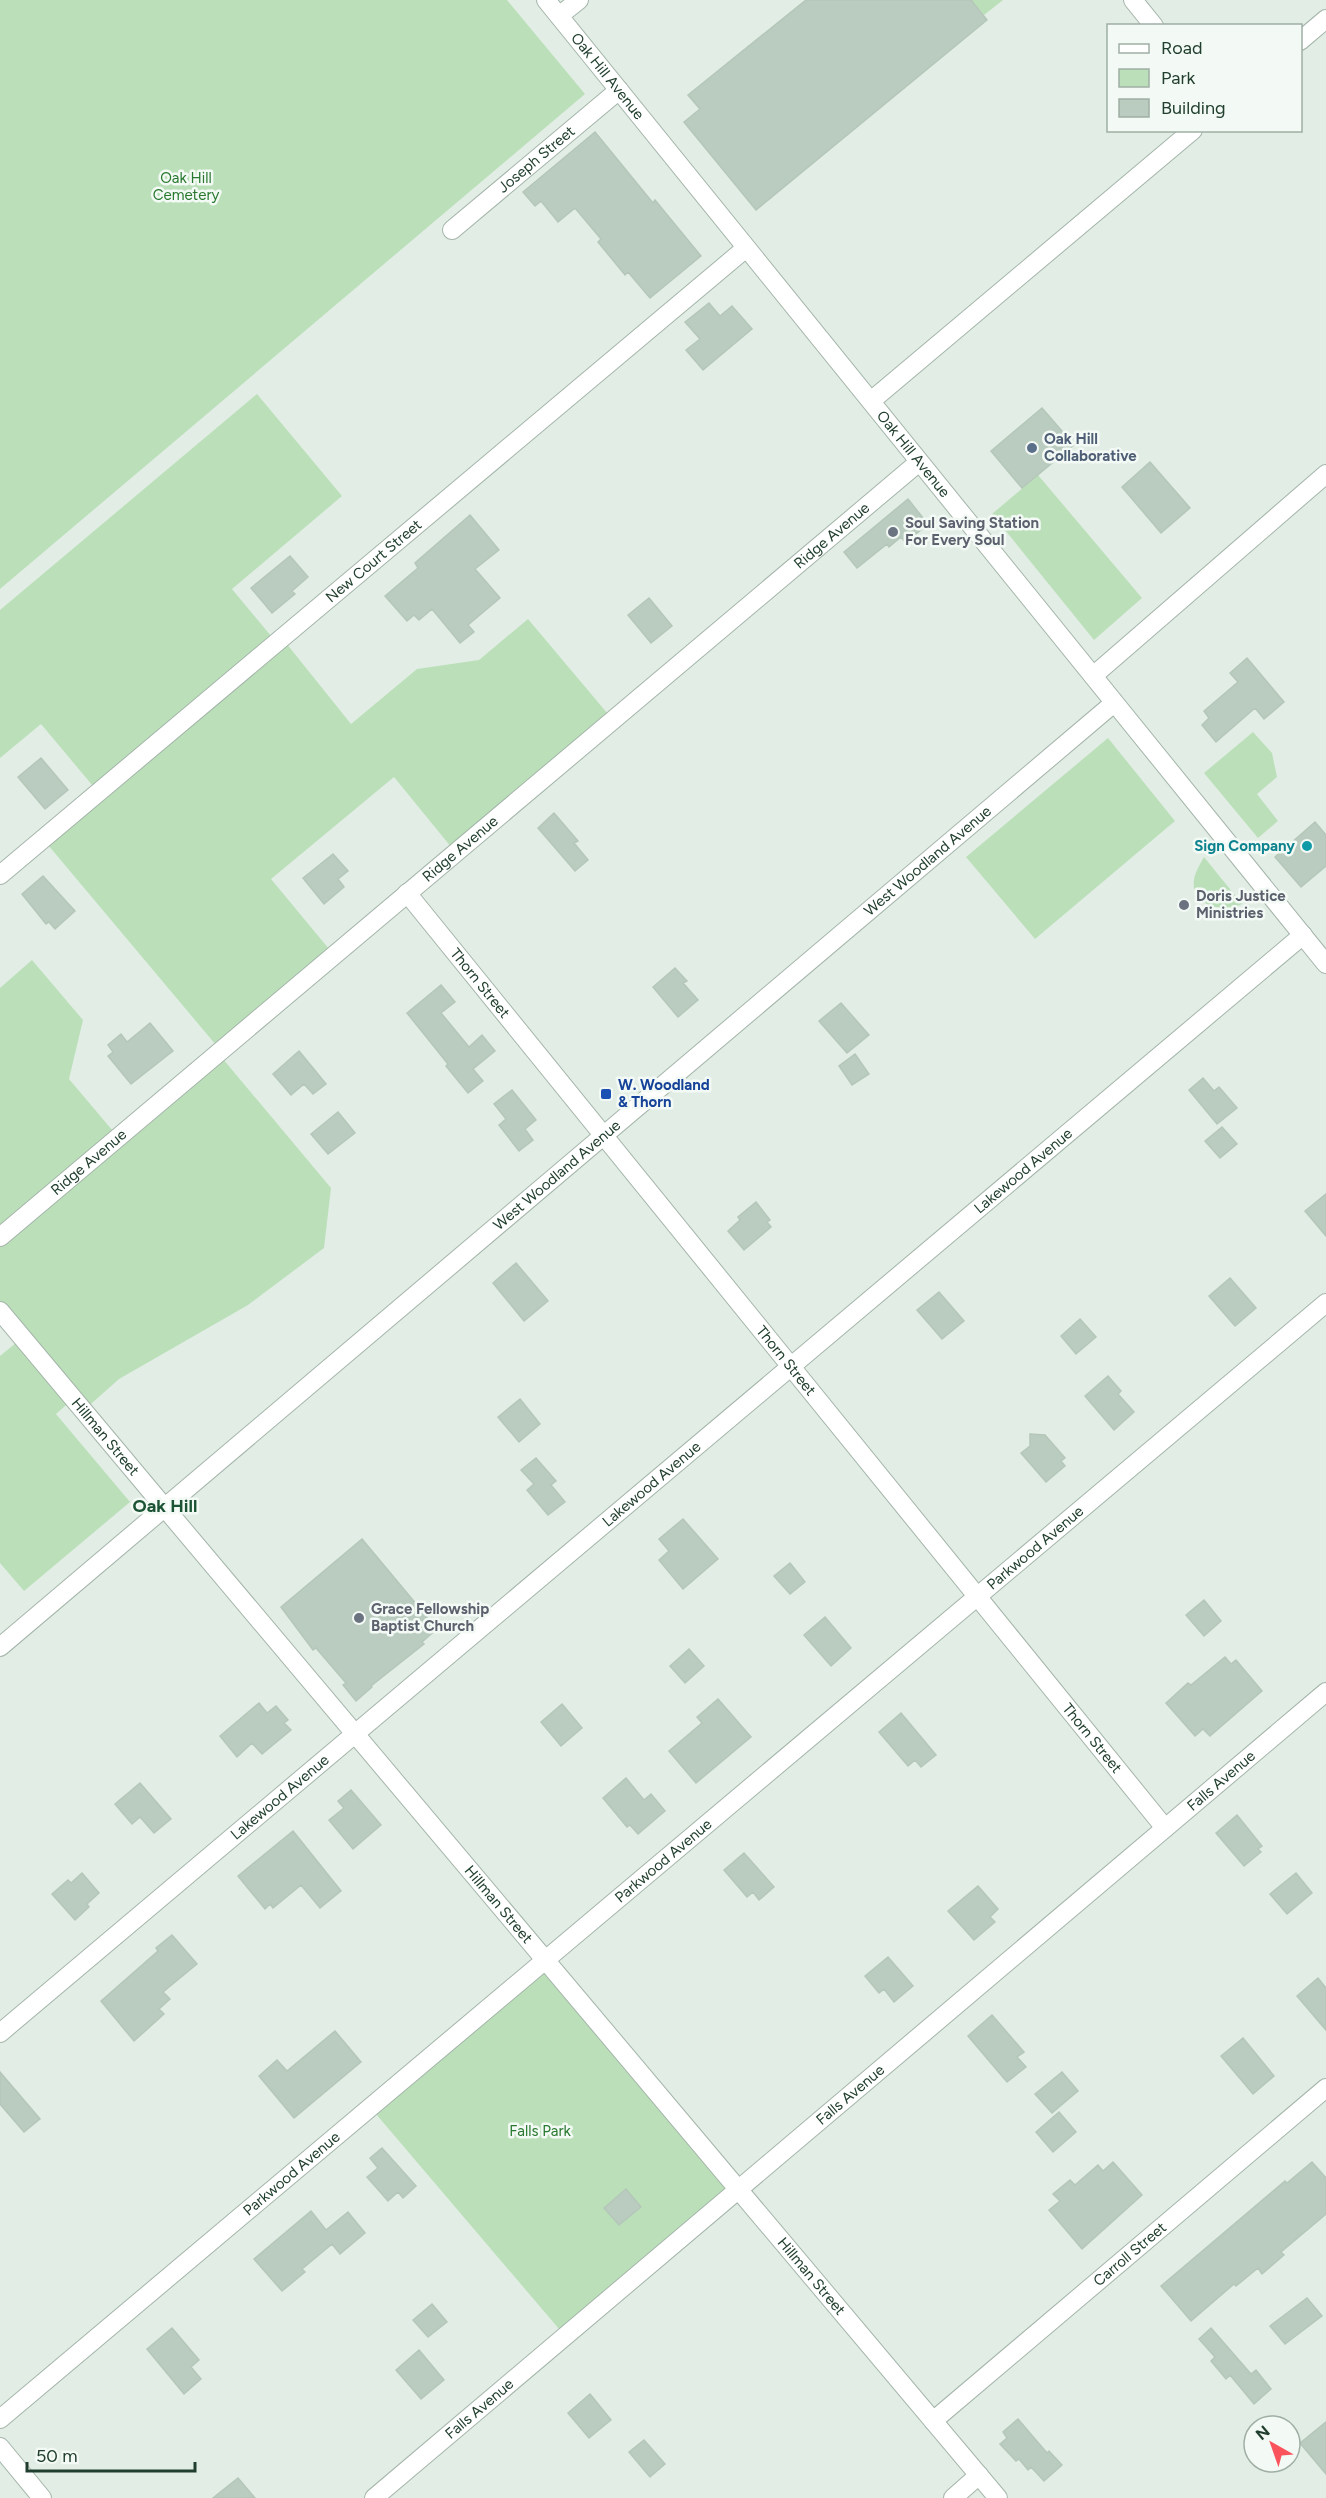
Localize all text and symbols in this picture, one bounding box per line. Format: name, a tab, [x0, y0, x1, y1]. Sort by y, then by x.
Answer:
legend	[1107, 24, 1302, 132]
street label: Oak Hill Avenue	[567, 29, 648, 123]
text: Road	[1161, 37, 1202, 59]
text: Park	[1161, 67, 1196, 89]
text: Building	[1161, 97, 1226, 119]
street label: Joseph Street	[494, 122, 579, 197]
park label: Oak Hill Cemetery	[153, 169, 219, 204]
street label: Oak Hill Avenue	[873, 407, 954, 501]
place label: Oak Hill Collaborative	[1044, 430, 1137, 465]
marker: Oak Hill Collaborative	[1025, 441, 1039, 455]
street label: Ridge Avenue	[790, 499, 873, 573]
place label: Soul Saving Station For Every Soul	[905, 514, 1039, 549]
street label: New Court Street	[322, 515, 425, 606]
marker: Soul Saving Station For Every Soul	[886, 525, 900, 539]
street label: West Woodland Avenue	[860, 802, 995, 920]
street label: Ridge Avenue	[419, 812, 502, 886]
place label: Sign Company	[1194, 837, 1295, 855]
marker: Sign Company	[1300, 839, 1314, 853]
place label: Doris Justice Ministries	[1196, 887, 1286, 922]
marker: Doris Justice Ministries	[1177, 898, 1191, 912]
street label: Thorn Street	[446, 945, 514, 1022]
place label: W. Woodland & Thorn	[618, 1076, 710, 1111]
marker: W. Woodland & Thorn	[599, 1087, 613, 1101]
street label: West Woodland Avenue	[490, 1116, 624, 1234]
street label: Lakewood Avenue	[970, 1124, 1076, 1217]
street label: Ridge Avenue	[47, 1125, 130, 1199]
street label: Thorn Street	[752, 1322, 820, 1399]
street label: Hillman Street	[68, 1394, 143, 1480]
street label: Lakewood Avenue	[599, 1438, 704, 1530]
district label: Oak Hill	[133, 1495, 197, 1517]
street label: Parkwood Avenue	[983, 1502, 1087, 1594]
place label: Grace Fellowship Baptist Church	[371, 1600, 489, 1635]
marker: Grace Fellowship Baptist Church	[352, 1611, 366, 1625]
street label: Thorn Street	[1059, 1700, 1126, 1777]
street label: Falls Avenue	[1183, 1747, 1259, 1815]
street label: Lakewood Avenue	[227, 1751, 333, 1844]
street label: Parkwood Avenue	[611, 1815, 715, 1907]
street label: Hillman Street	[461, 1862, 536, 1947]
street label: Falls Avenue	[812, 2061, 888, 2129]
park label: Falls Park	[509, 2122, 571, 2140]
street label: Parkwood Avenue	[239, 2128, 344, 2219]
street label: Carroll Street	[1090, 2218, 1170, 2290]
street label: Hillman Street	[774, 2234, 849, 2319]
street label: Falls Avenue	[442, 2375, 517, 2443]
north arrow	[1242, 2414, 1302, 2474]
text: N	[1252, 2422, 1274, 2444]
scale bar	[27, 2435, 195, 2473]
text: 50 m	[36, 2445, 78, 2467]

